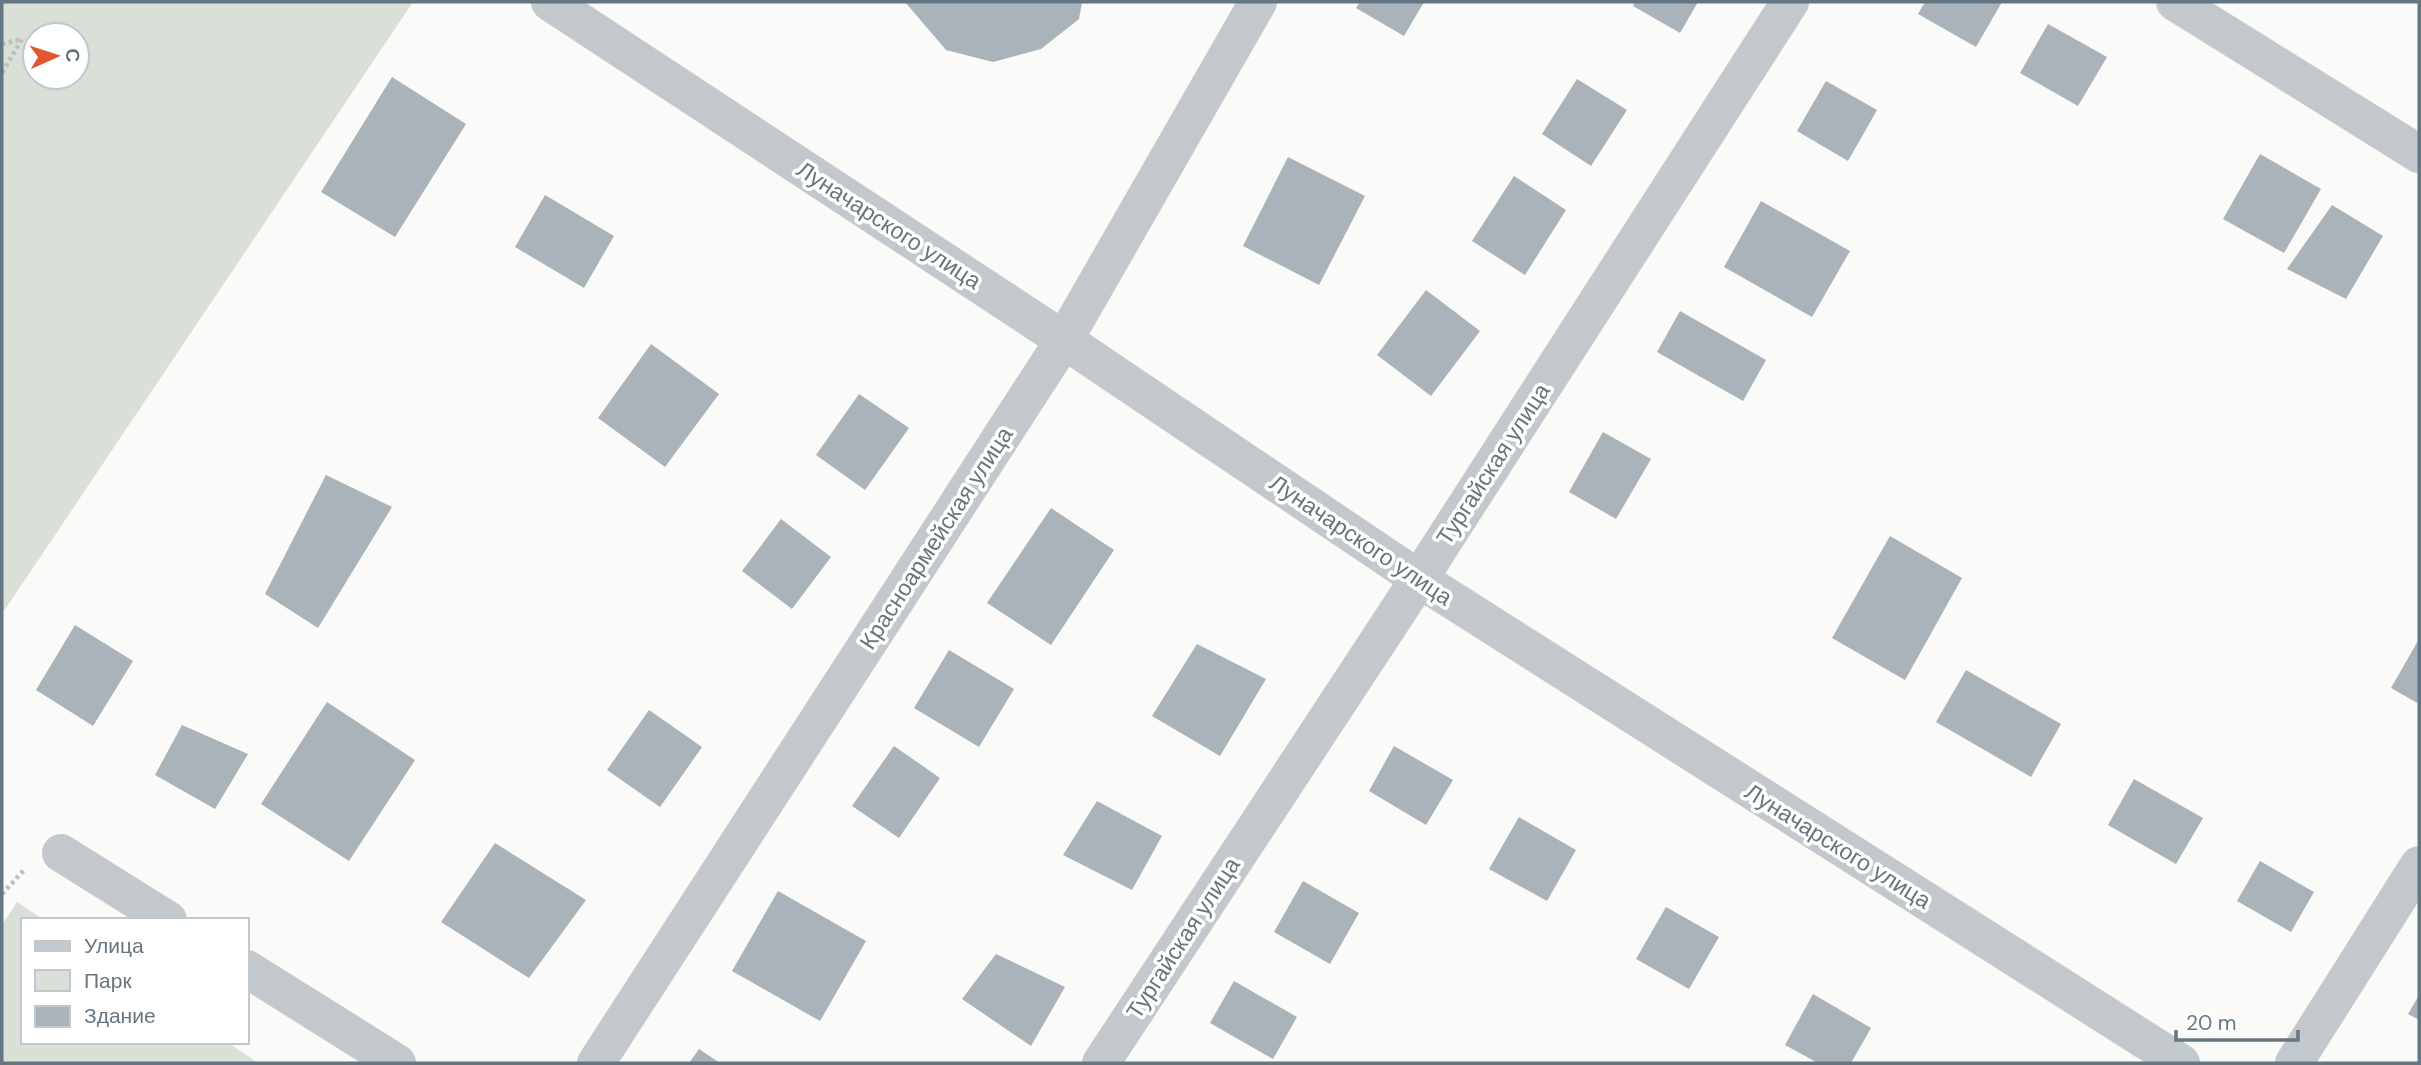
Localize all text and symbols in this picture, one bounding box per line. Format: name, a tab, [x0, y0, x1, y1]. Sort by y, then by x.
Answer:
north arrow	[21, 21, 91, 91]
text: С	[60, 48, 85, 63]
street label: Луначарского улица	[791, 154, 987, 296]
street label: Тургайская улица	[1430, 377, 1557, 551]
street label: Красноармейская улица	[853, 421, 1019, 655]
street label: Луначарского улица	[1264, 468, 1458, 612]
street label: Луначарского улица	[1739, 777, 1937, 916]
street label: Тургайская улица	[1120, 851, 1247, 1025]
legend	[21, 918, 248, 1044]
text: Улица	[84, 932, 144, 960]
text: Парк	[84, 967, 132, 995]
scale bar	[2176, 998, 2298, 1042]
text: Здание	[84, 1002, 156, 1030]
text: 20 m	[2186, 1009, 2237, 1037]

